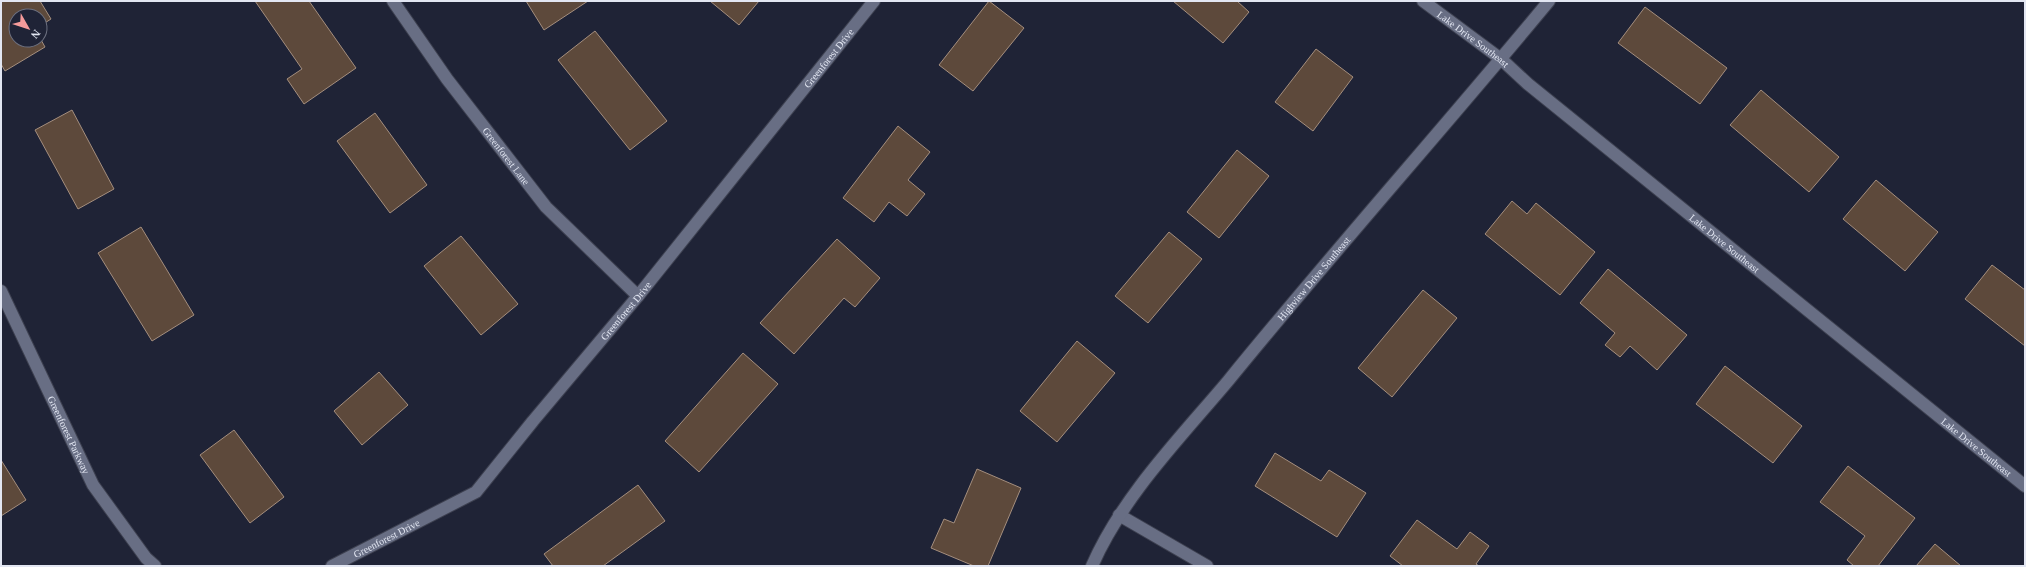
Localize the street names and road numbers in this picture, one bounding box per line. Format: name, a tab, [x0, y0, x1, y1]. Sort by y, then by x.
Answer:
street label: Lake Drive Southeast	[1435, 8, 1512, 69]
street label: Greenforest Drive	[801, 26, 856, 90]
street label: Greenforest Lane	[481, 125, 532, 187]
street label: Lake Drive Southeast	[1688, 212, 1762, 275]
street label: Highview Drive Southeast	[1275, 234, 1352, 322]
street label: Greenforest Drive	[598, 279, 653, 342]
street label: Greenforest Parkway	[46, 394, 92, 475]
street label: Lake Drive Southeast	[1939, 415, 2014, 479]
street label: Greenforest Drive	[351, 516, 422, 560]

